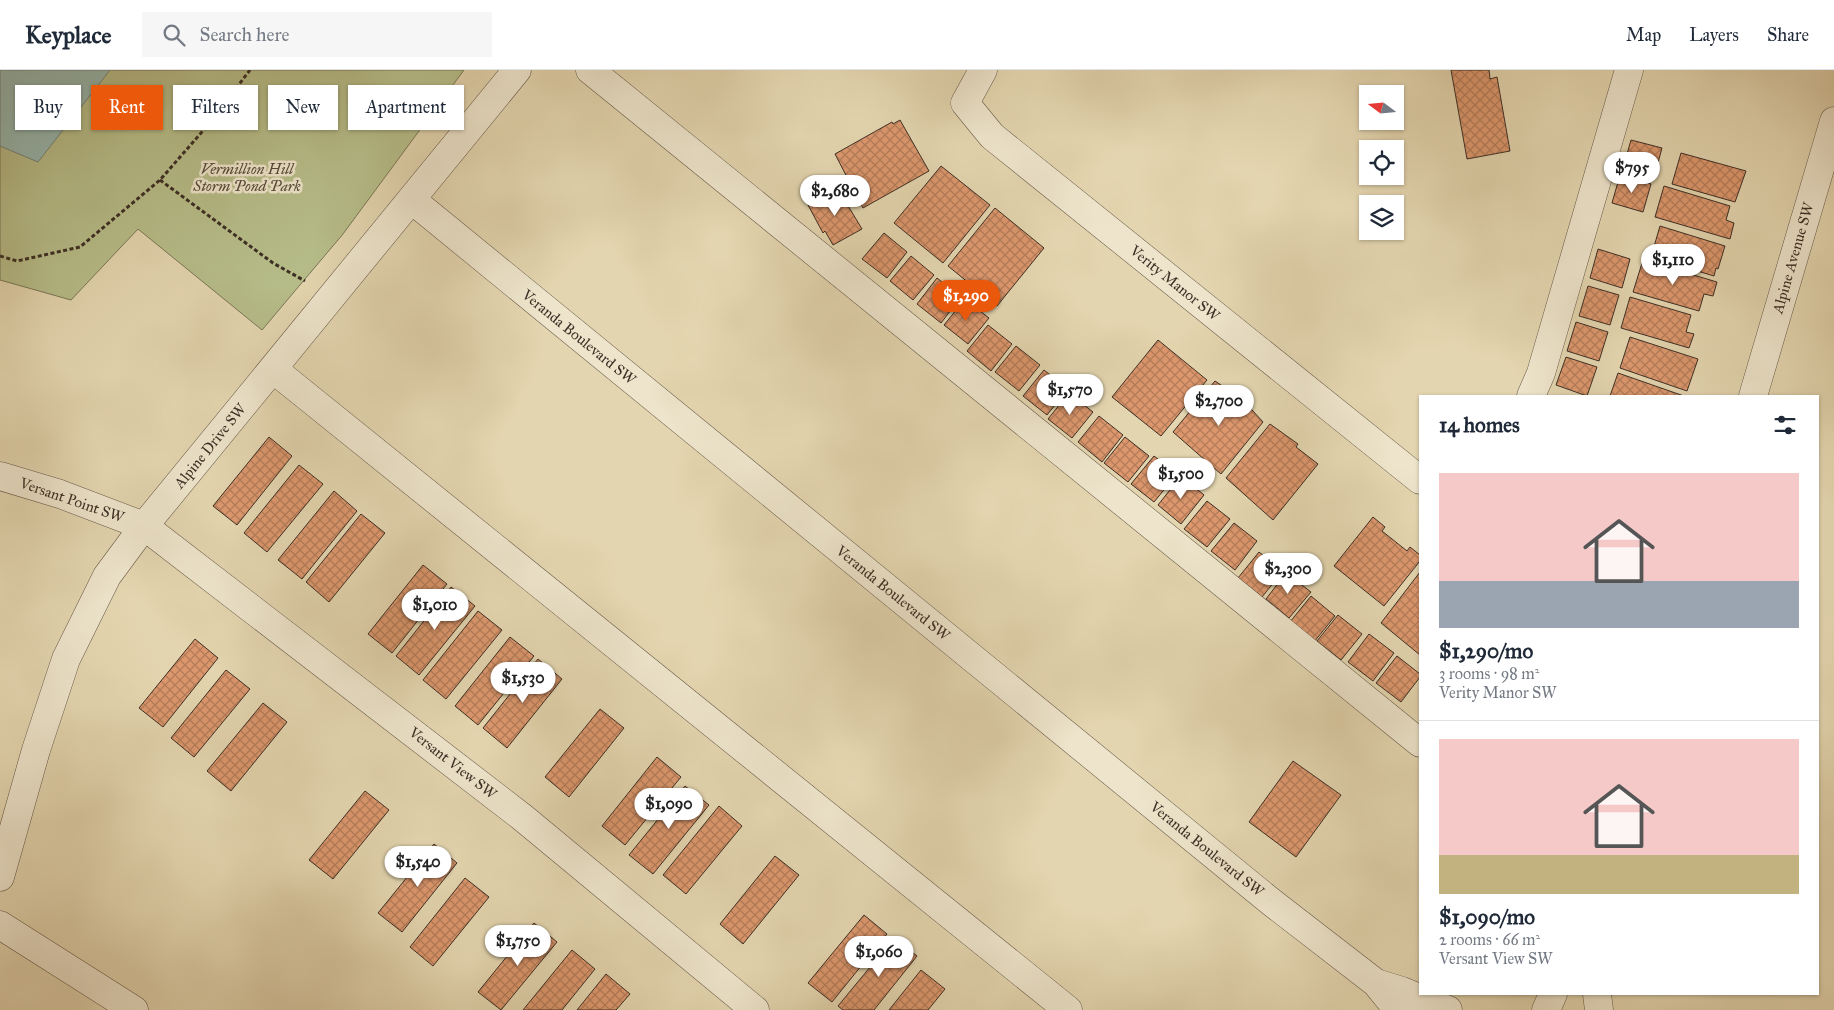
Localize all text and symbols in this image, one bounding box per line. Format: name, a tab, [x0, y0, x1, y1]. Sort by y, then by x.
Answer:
search box	[142, 12, 492, 57]
text: Keyplace	[25, 20, 112, 50]
icon: search	[160, 21, 188, 49]
text: Search here	[200, 23, 289, 46]
text: Map	[1626, 24, 1661, 46]
text: Layers	[1689, 24, 1739, 46]
text: Share	[1767, 24, 1809, 46]
chip: Buy	[15, 85, 81, 130]
chip: Rent	[91, 85, 163, 130]
chip: Filters	[173, 85, 258, 130]
chip: New	[268, 85, 338, 130]
chip: Apartment	[348, 85, 464, 130]
north arrow	[1359, 85, 1404, 130]
map controls	[1359, 85, 1404, 240]
button: locate	[1359, 140, 1404, 185]
pin: $795	[1602, 152, 1662, 194]
text: $795	[1615, 158, 1649, 177]
park label: Vermillion Hill Storm Pond Park	[192, 160, 301, 195]
pin: $2,680	[794, 174, 876, 217]
text: $2,680	[811, 181, 859, 200]
button: layers	[1359, 195, 1404, 240]
street label: Alpine Avenue SW	[1768, 200, 1818, 316]
street label: Verity Manor SW	[1126, 241, 1224, 325]
pin: $1,110	[1632, 244, 1714, 286]
text: $1,110	[1652, 250, 1694, 269]
pin: $1,290	[925, 280, 1007, 322]
street label: Veranda Boulevard SW	[518, 285, 640, 389]
text: $1,290	[943, 286, 989, 305]
pin: $1,570	[1029, 374, 1111, 416]
text: $1,570	[1047, 380, 1093, 399]
pin: $2,700	[1178, 384, 1260, 427]
text: $2,700	[1195, 391, 1243, 410]
street label: Alpine Drive SW	[170, 399, 250, 493]
icon: filters	[1771, 411, 1799, 439]
text: 14 homes	[1439, 412, 1520, 438]
pin: $1,500	[1140, 458, 1222, 500]
text: $1,500	[1158, 464, 1204, 483]
street label: Versant Point SW	[17, 473, 127, 527]
icon: home	[1574, 506, 1664, 596]
street label: Veranda Boulevard SW	[832, 541, 954, 645]
pin: $2,300	[1247, 552, 1329, 595]
text: $2,300	[1265, 559, 1311, 578]
pin: $1,010	[394, 588, 476, 631]
text: $1,010	[413, 595, 457, 614]
text: $1,290/mo	[1439, 638, 1533, 664]
pin: $1,530	[482, 662, 564, 704]
text: 3 rooms · 98 m²	[1439, 664, 1539, 683]
text: $1,530	[502, 668, 544, 687]
text: Verity Manor SW	[1439, 683, 1556, 702]
street label: Versant View SW	[405, 723, 501, 803]
icon: home	[1574, 771, 1664, 861]
pin: $1,090	[628, 788, 710, 830]
text: $1,090	[645, 794, 693, 813]
street label: Veranda Boulevard SW	[1146, 797, 1268, 901]
pin: $1,540	[377, 846, 459, 888]
text: $1,540	[395, 852, 441, 871]
text: $1,090/mo	[1439, 904, 1535, 930]
pin: $1,750	[477, 924, 559, 967]
text: 2 rooms · 66 m²	[1439, 930, 1540, 949]
text: $1,750	[496, 931, 540, 950]
pin: $1,060	[838, 936, 920, 978]
text: $1,060	[856, 942, 902, 961]
text: Versant View SW	[1439, 949, 1552, 968]

